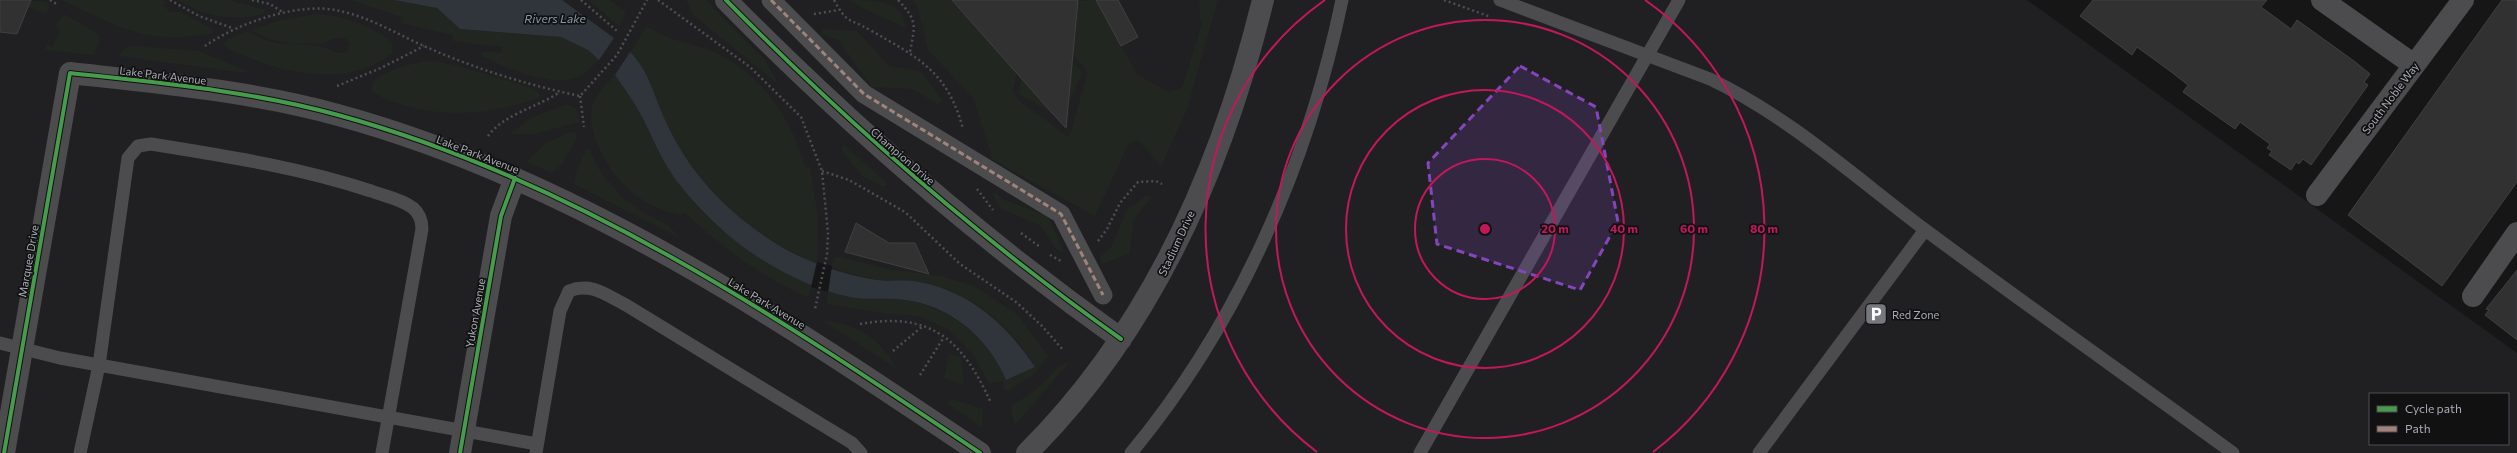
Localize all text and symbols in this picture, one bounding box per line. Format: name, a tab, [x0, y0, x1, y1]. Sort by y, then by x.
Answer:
water label: Rivers Lake	[524, 11, 586, 25]
street label: South Noble Way	[2359, 59, 2421, 136]
street label: Lake Park Avenue	[119, 63, 207, 87]
street label: Champion Drive	[869, 125, 938, 187]
street label: Lake Park Avenue	[435, 132, 521, 176]
street label: Stadium Drive	[1155, 208, 1197, 278]
text: 20 m	[1541, 221, 1569, 235]
text: 40 m	[1610, 221, 1638, 235]
text: 60 m	[1680, 221, 1708, 235]
text: 80 m	[1750, 221, 1778, 235]
centre of rings	[1478, 222, 1492, 236]
street label: Marquee Drive	[15, 224, 41, 298]
street label: Lake Park Avenue	[726, 275, 808, 331]
street label: Yukon Avenue	[463, 277, 488, 349]
parking icon: Red Zone	[1863, 301, 1889, 327]
place label: Red Zone	[1892, 308, 1940, 321]
legend	[2369, 393, 2509, 445]
text: Cycle path	[2405, 401, 2462, 415]
text: Path	[2405, 421, 2431, 435]

